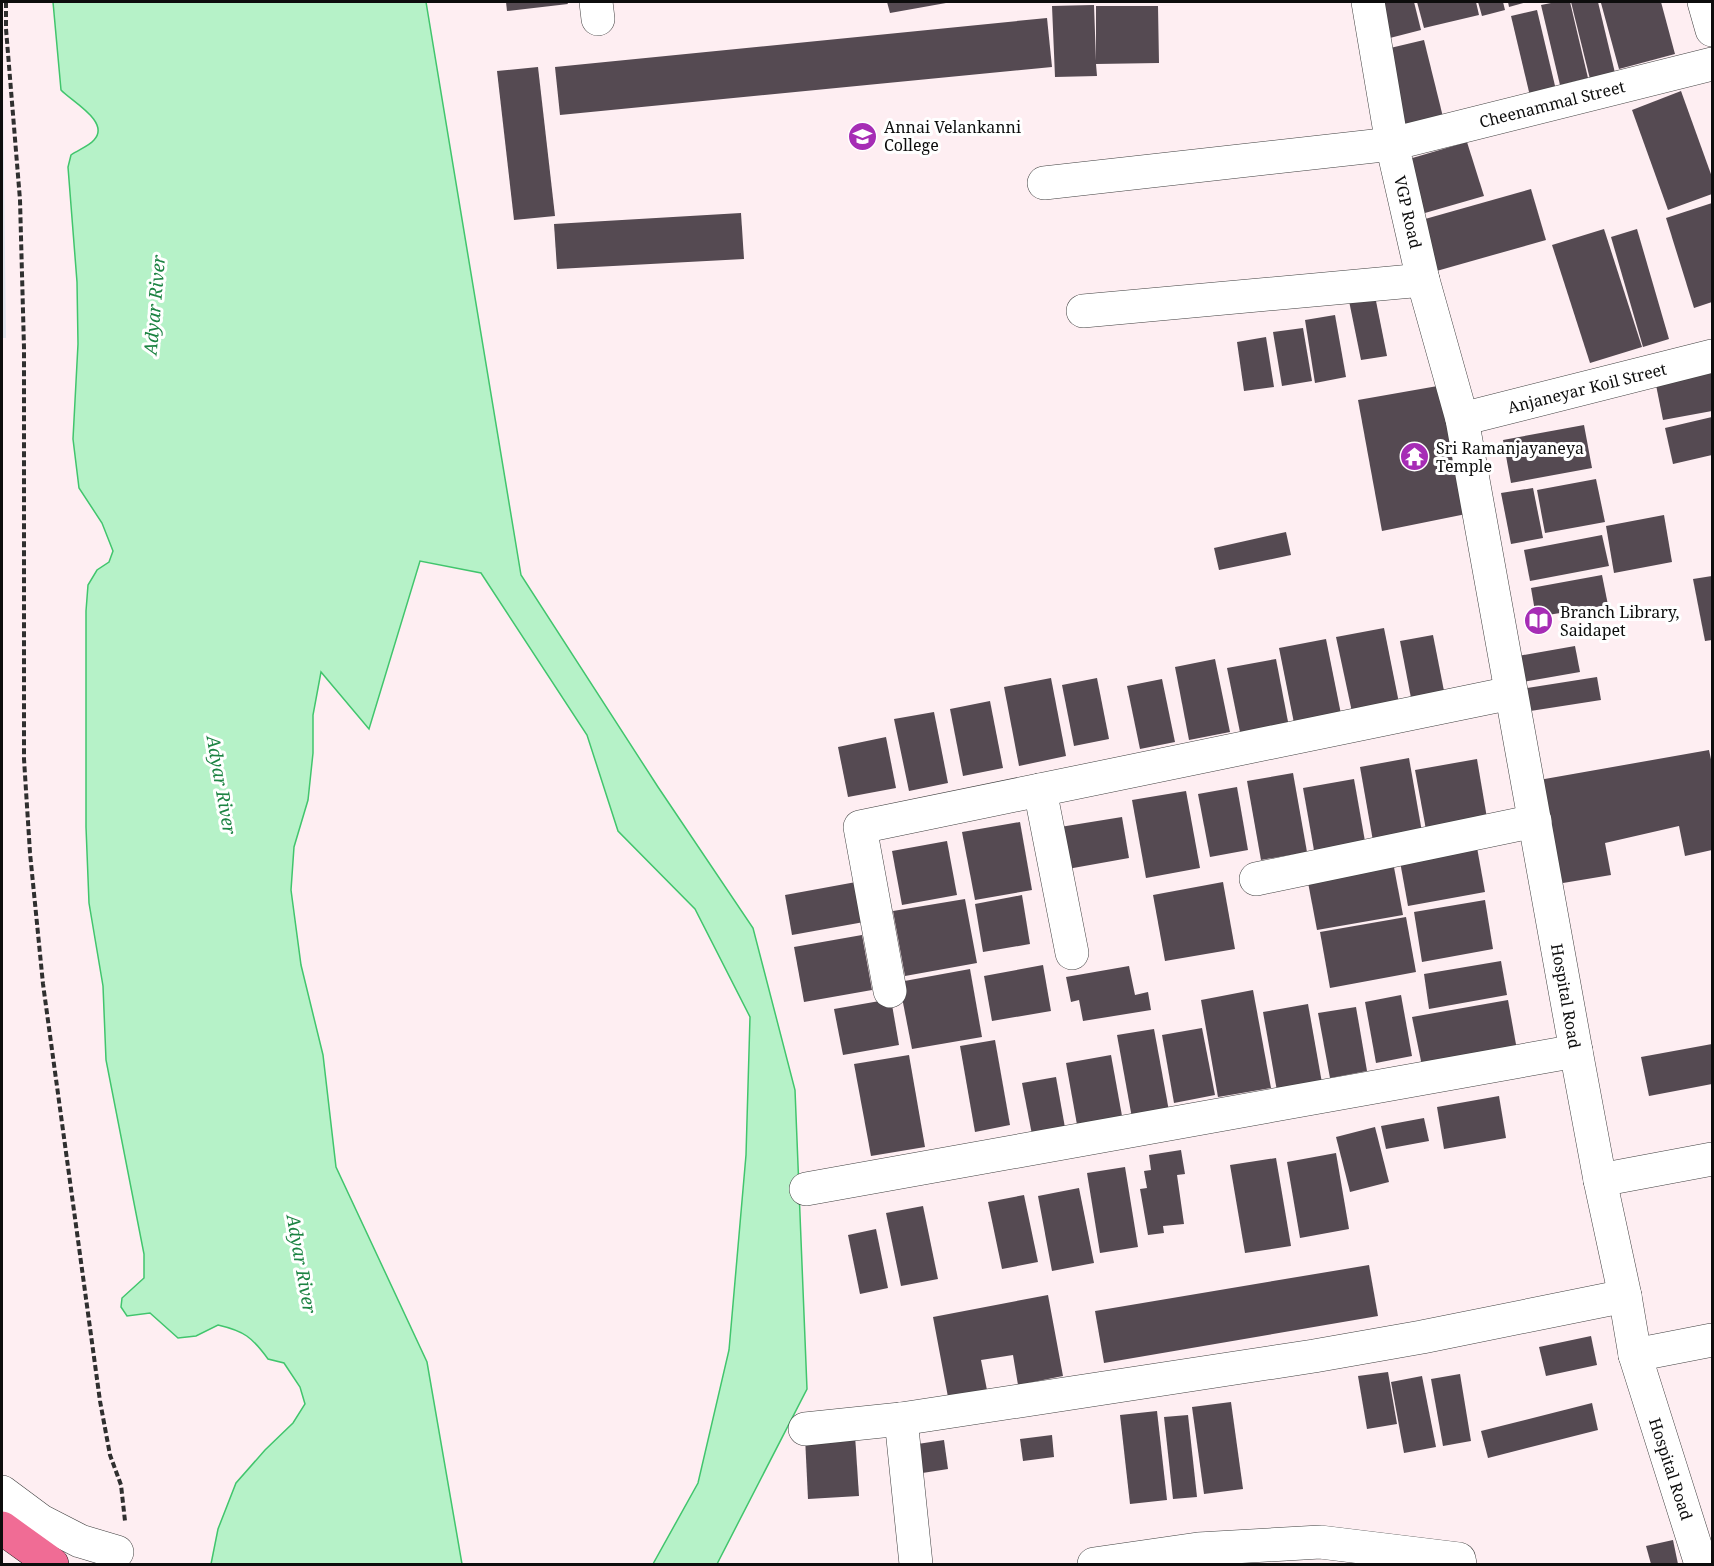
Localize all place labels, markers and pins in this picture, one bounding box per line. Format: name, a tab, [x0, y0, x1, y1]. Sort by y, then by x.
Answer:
place label: Annai Velankanni College	[884, 116, 1021, 156]
school or university icon: Annai Velankanni College	[847, 120, 879, 152]
place label: Sri Ramanjayaneya Temple	[1436, 437, 1584, 477]
temple icon: Sri Ramanjayaneya Temple	[1399, 441, 1431, 473]
place label: Branch Library, Saidapet	[1560, 601, 1679, 641]
library icon: Branch Library, Saidapet	[1523, 605, 1555, 637]

